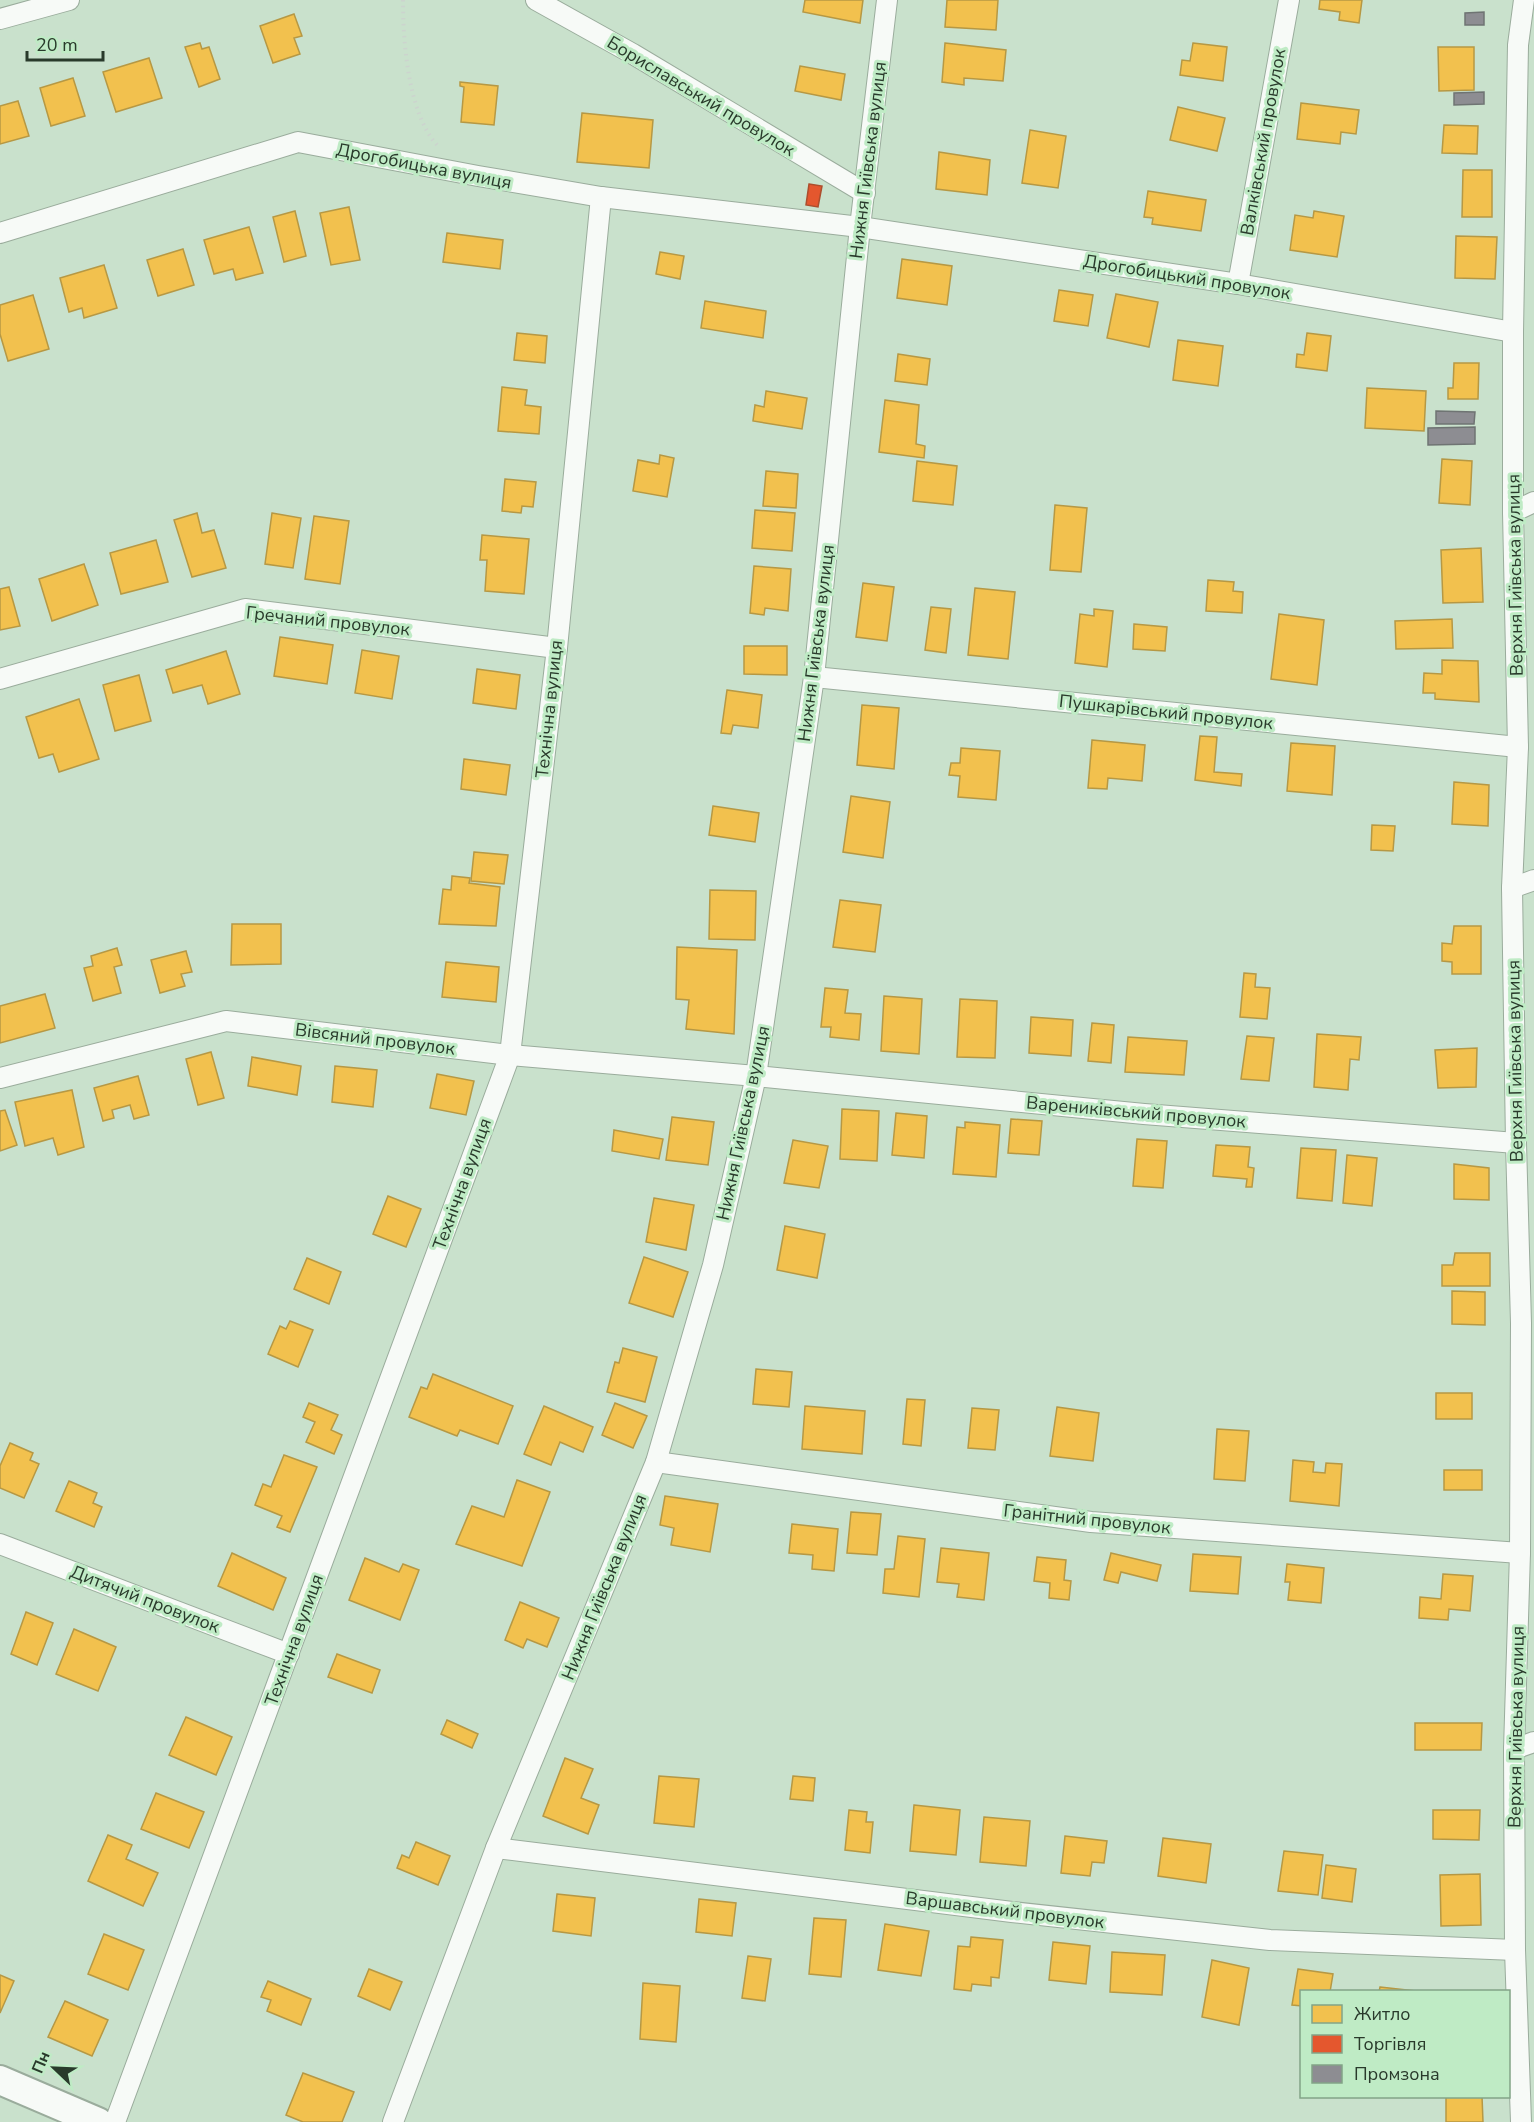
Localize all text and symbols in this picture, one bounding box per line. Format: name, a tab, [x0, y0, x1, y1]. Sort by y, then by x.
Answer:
scale bar	[27, 24, 104, 62]
street label: Бориславський провулок	[603, 30, 800, 162]
text: 20 m	[36, 33, 78, 57]
street label: Валківський провулок	[1235, 46, 1291, 237]
street label: Нижня Гиївська вулиця	[844, 60, 892, 260]
street label: Дрогобицька вулиця	[334, 137, 514, 195]
street label: Дрогобицький провулок	[1082, 249, 1293, 305]
street label: Верхня Гиївська вулиця	[1501, 474, 1529, 676]
street label: Нижня Гиївська вулиця	[792, 543, 840, 743]
street label: Гречаний провулок	[245, 600, 412, 642]
street label: Технічна вулиця	[530, 639, 568, 779]
street label: Пушкарівський провулок	[1058, 689, 1275, 735]
street label: Верхня Гиївська вулиця	[1501, 960, 1529, 1162]
street label: Вівсяний провулок	[294, 1017, 457, 1061]
street label: Нижня Гиївська вулиця	[711, 1024, 775, 1222]
street label: Варениківський провулок	[1025, 1090, 1247, 1134]
street label: Технічна вулиця	[427, 1115, 497, 1253]
street label: Нижня Гиївська вулиця	[556, 1491, 652, 1683]
street label: Гранітний провулок	[1002, 1498, 1172, 1540]
street label: Дитячий провулок	[67, 1560, 223, 1639]
street label: Технічна вулиця	[259, 1571, 329, 1709]
street label: Верхня Гиївська вулиця	[1502, 1626, 1530, 1828]
street label: Варшавський провулок	[904, 1886, 1106, 1934]
legend	[1300, 1990, 1510, 2098]
text: Житло	[1354, 2002, 1410, 2026]
text: Торгівля	[1354, 2032, 1426, 2056]
north arrow	[24, 2038, 84, 2098]
text: Пн	[27, 2048, 56, 2077]
text: Промзона	[1354, 2062, 1440, 2086]

